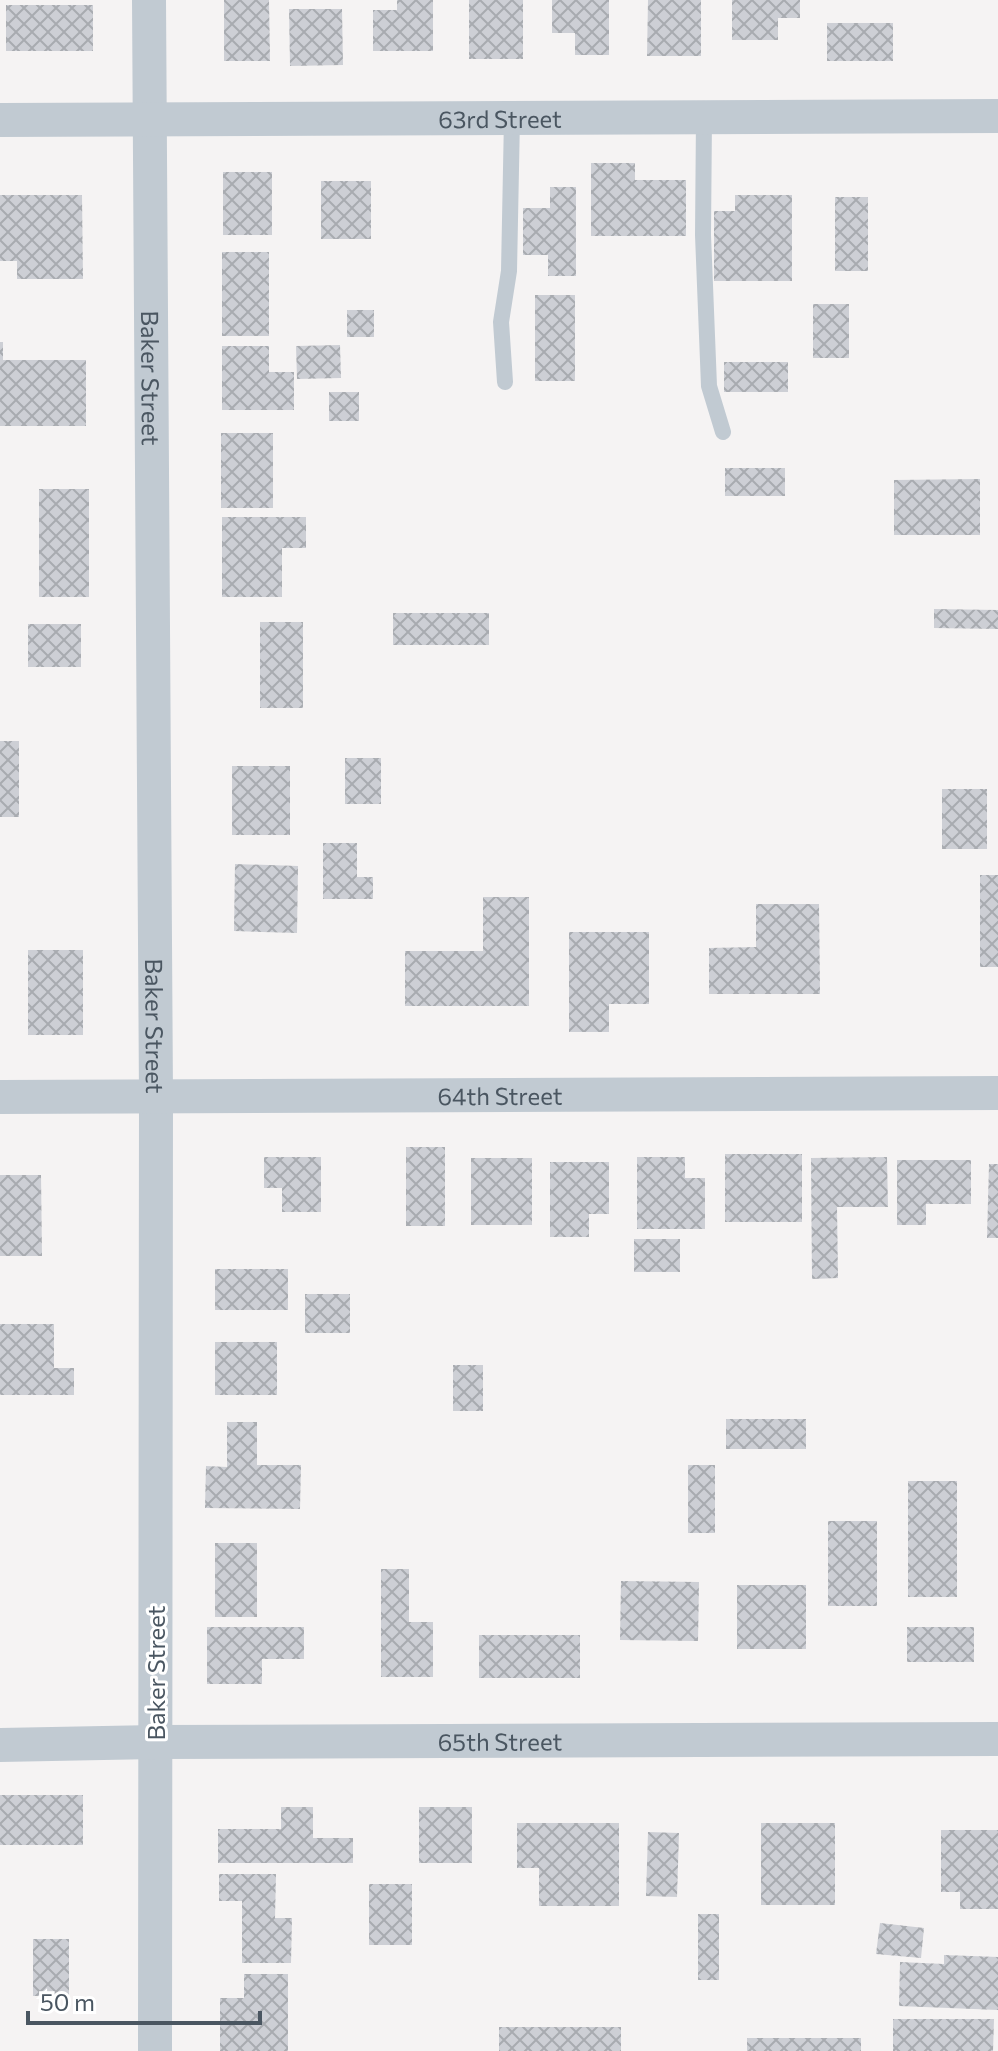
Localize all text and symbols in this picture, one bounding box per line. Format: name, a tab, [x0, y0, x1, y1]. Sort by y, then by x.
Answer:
street label: 63rd Street	[438, 103, 562, 133]
street label: Baker Street	[136, 310, 166, 446]
street label: Baker Street	[141, 958, 170, 1094]
street label: 64th Street	[437, 1080, 563, 1110]
street label: Baker Street	[141, 1605, 170, 1741]
street label: 65th Street	[438, 1726, 562, 1755]
scale bar	[28, 1975, 260, 2025]
text: 50 m	[40, 1987, 95, 2016]

